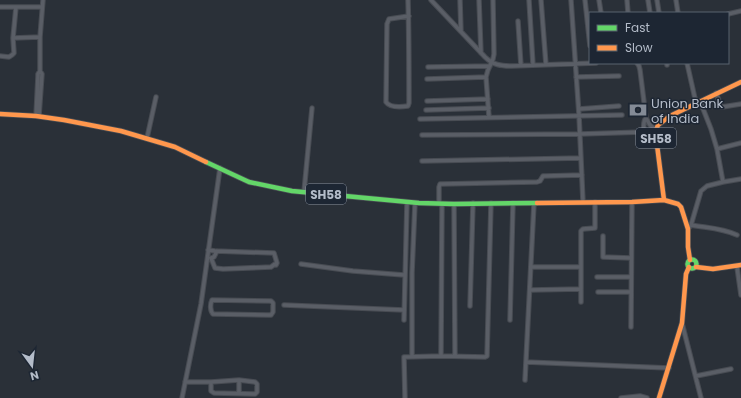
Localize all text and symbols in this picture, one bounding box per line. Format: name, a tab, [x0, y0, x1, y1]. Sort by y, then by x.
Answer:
legend	[589, 12, 729, 64]
text: Fast	[625, 19, 650, 36]
text: Slow	[625, 39, 653, 56]
place label: Union Bank of India	[651, 94, 723, 128]
bank icon: Union Bank of India	[628, 100, 648, 120]
road number: SH58	[636, 128, 676, 148]
road number: SH58	[306, 184, 346, 204]
north arrow	[12, 346, 52, 386]
text: N	[29, 367, 41, 384]

